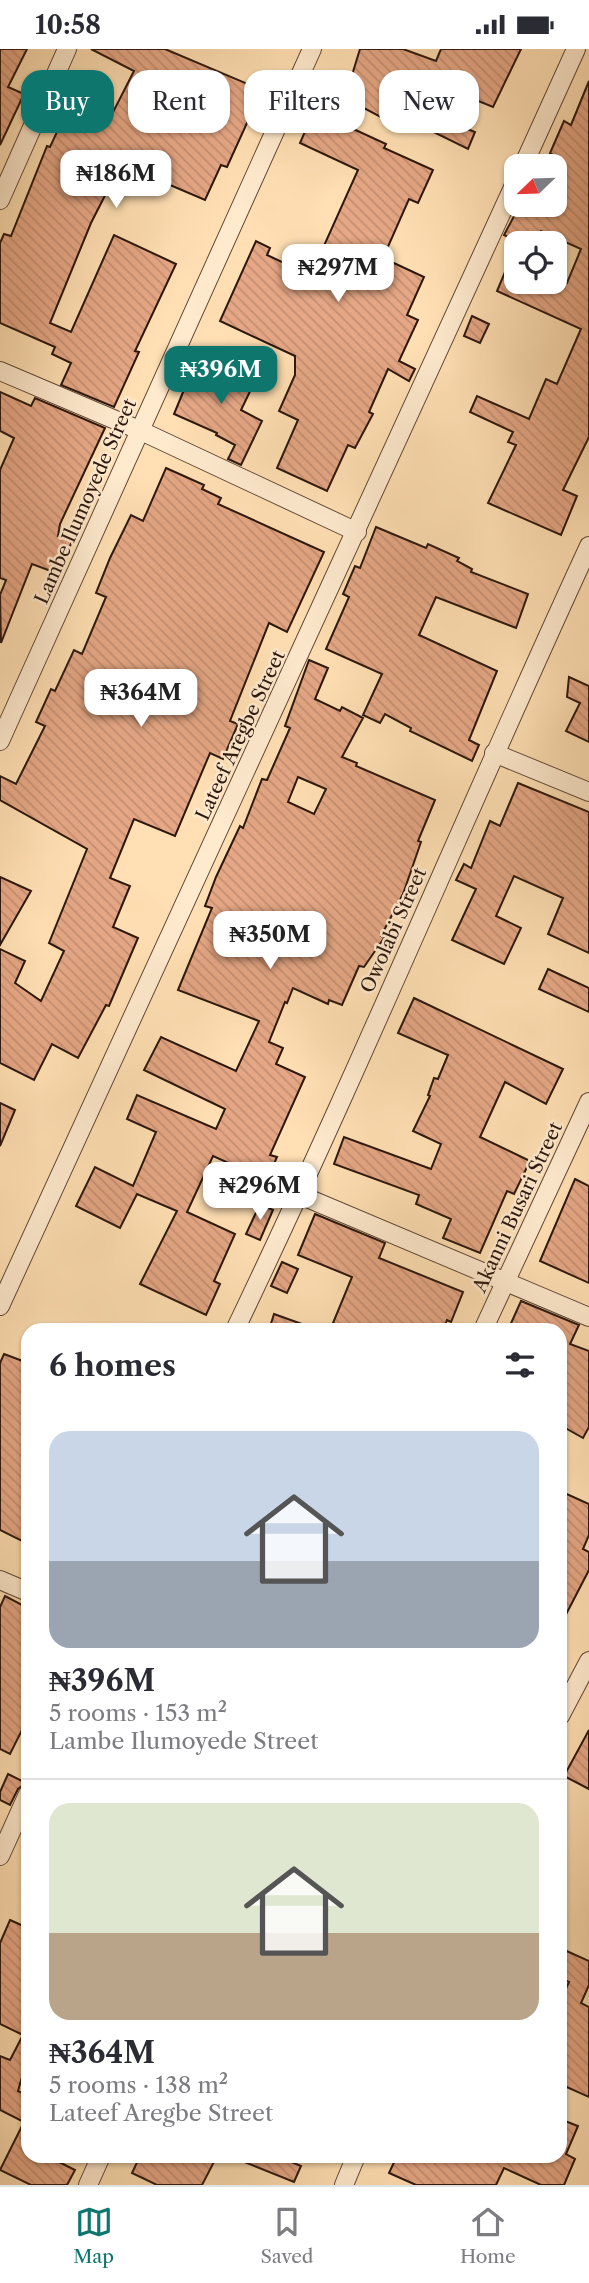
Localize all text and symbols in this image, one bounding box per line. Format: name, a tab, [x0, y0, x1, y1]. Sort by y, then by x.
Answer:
text: 10:58	[35, 9, 101, 41]
chip: Buy	[21, 70, 114, 133]
chip: Rent	[128, 70, 230, 133]
chip: Filters	[244, 70, 365, 133]
chip: New	[379, 70, 479, 133]
pin: ₦186M	[67, 151, 165, 210]
north arrow	[504, 154, 567, 217]
map controls	[504, 154, 567, 294]
text: ₦186M	[76, 159, 156, 187]
button: locate	[504, 231, 567, 294]
pin: ₦297M	[289, 245, 387, 304]
text: ₦297M	[298, 253, 378, 281]
pin: ₦396M	[172, 347, 270, 406]
text: ₦396M	[180, 355, 262, 383]
street label: Lambe Ilumoyede Street	[30, 395, 141, 607]
street label: Lateef Aregbe Street	[191, 646, 290, 824]
pin: ₦364M	[92, 669, 190, 729]
text: ₦364M	[100, 678, 182, 706]
street label: Owolabi Street	[356, 864, 431, 996]
pin: ₦350M	[221, 911, 319, 971]
text: ₦350M	[229, 920, 311, 948]
street label: Akanni Busari Street	[467, 1118, 567, 1297]
pin: ₦296M	[211, 1163, 309, 1222]
text: ₦296M	[219, 1171, 301, 1199]
icon: filters	[501, 1346, 539, 1384]
text: 6 homes	[49, 1347, 176, 1384]
icon: home	[231, 1476, 357, 1602]
text: ₦396M	[49, 1662, 155, 1699]
text: 5 rooms · 153 m²	[49, 1699, 227, 1727]
text: Lambe Ilumoyede Street	[49, 1727, 318, 1755]
icon: home	[231, 1848, 357, 1974]
text: ₦364M	[49, 2034, 155, 2071]
text: 5 rooms · 138 m²	[49, 2071, 228, 2099]
text: Lateef Aregbe Street	[49, 2099, 273, 2127]
tab: Map	[73, 2203, 114, 2268]
tab: Saved	[261, 2203, 313, 2268]
tab: Home	[460, 2203, 516, 2268]

